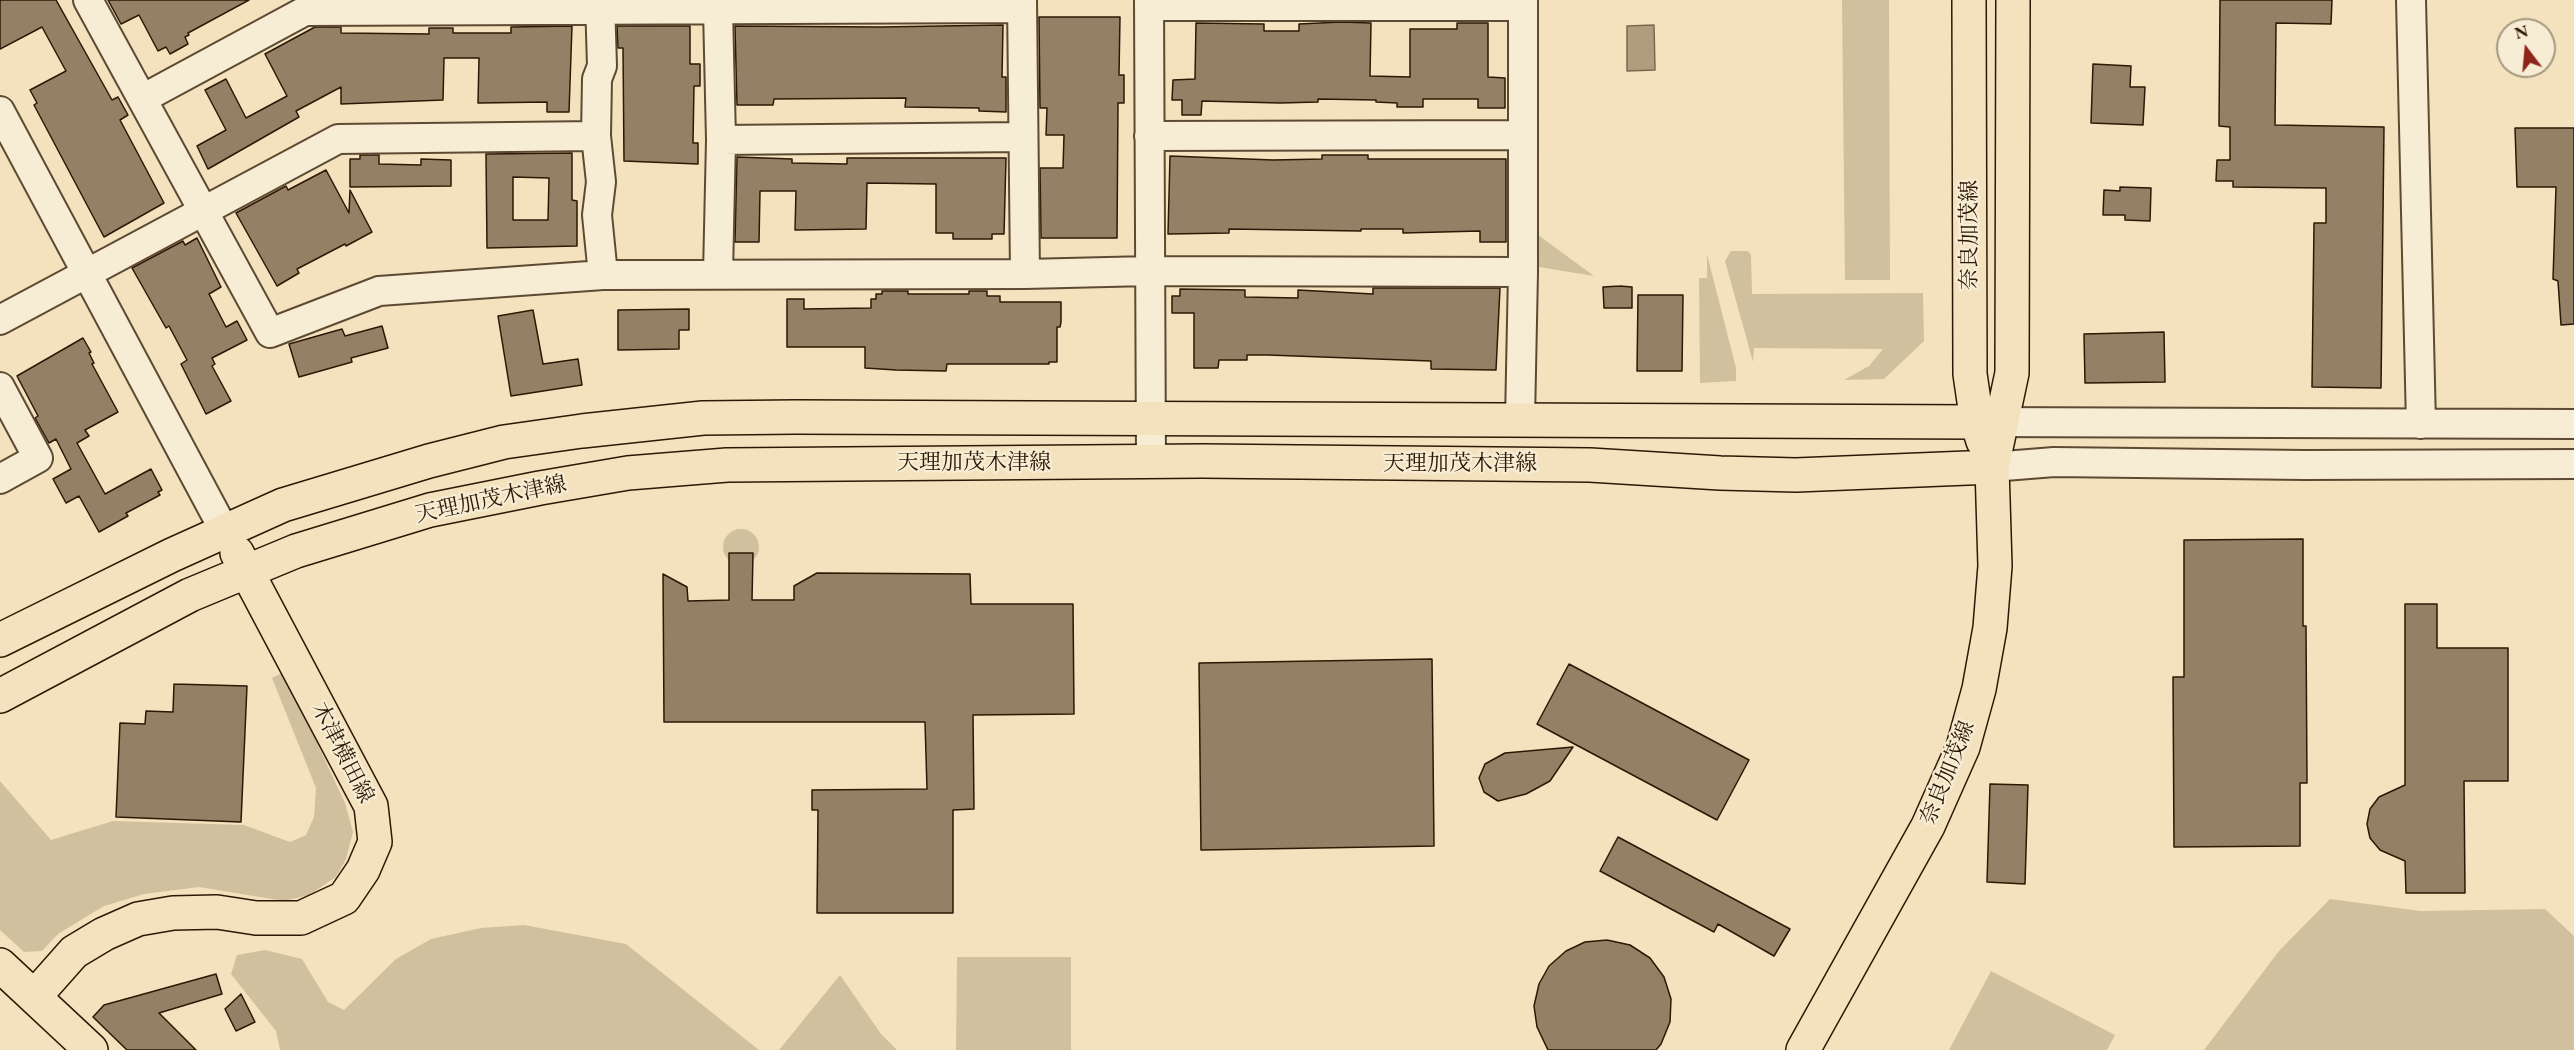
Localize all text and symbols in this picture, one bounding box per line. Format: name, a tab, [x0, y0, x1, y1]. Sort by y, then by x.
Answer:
north arrow	[2496, 18, 2556, 78]
text: N	[2512, 20, 2531, 44]
street label: 奈良加茂線	[1957, 180, 1983, 290]
street label: 天理加茂木津線	[897, 450, 1051, 476]
street label: 天理加茂木津線	[1383, 451, 1537, 477]
street label: 天理加茂木津線	[413, 471, 569, 529]
street label: 木津横田線	[305, 698, 379, 808]
street label: 奈良加茂線	[1915, 717, 1981, 829]

